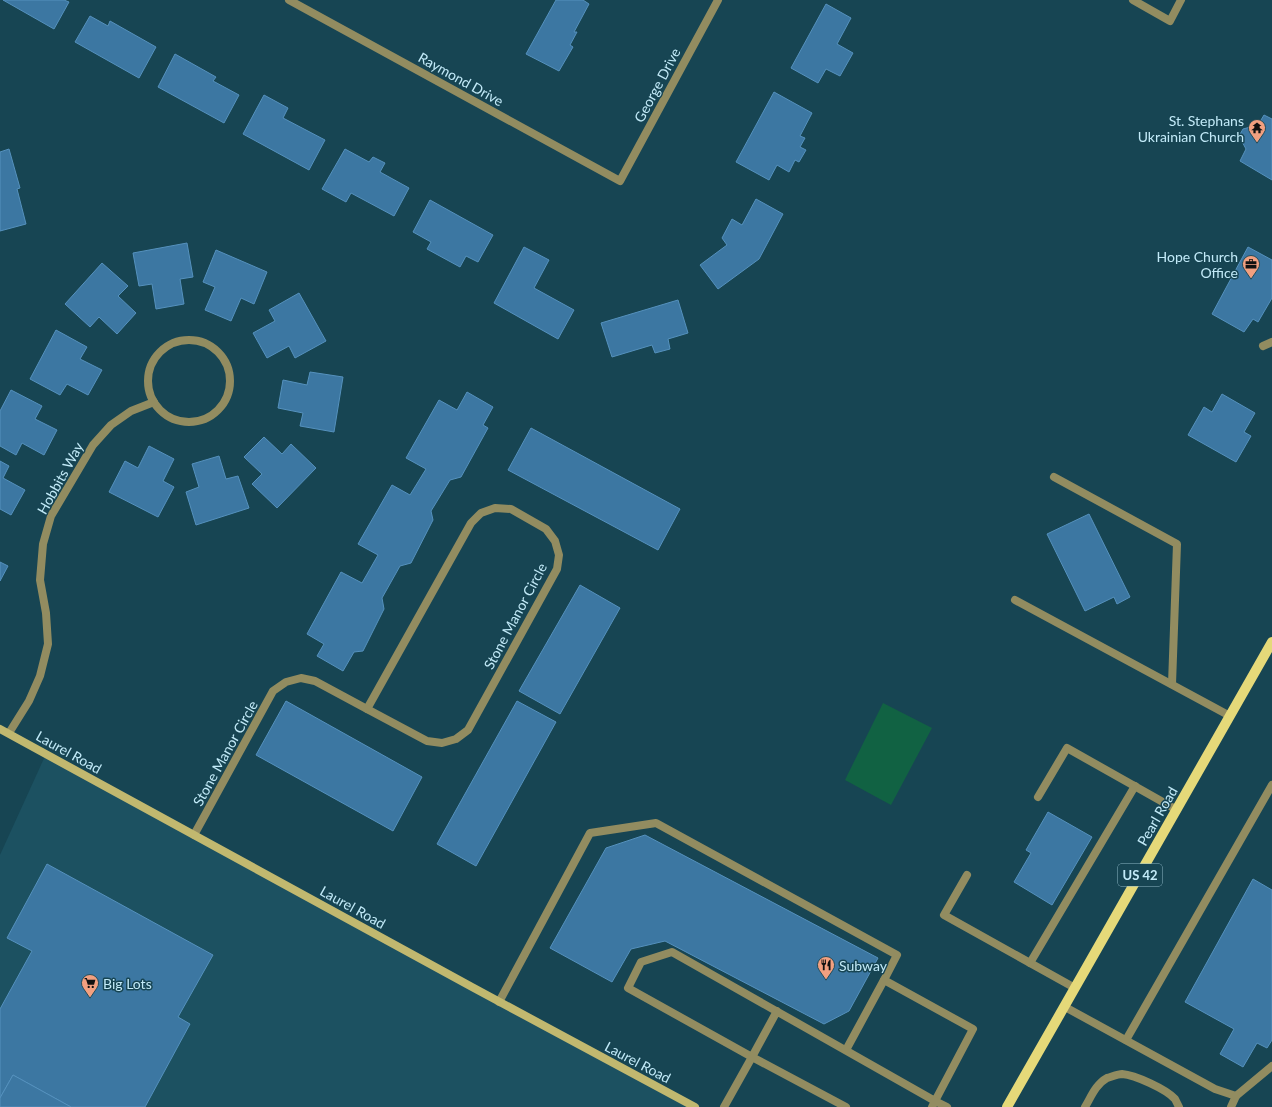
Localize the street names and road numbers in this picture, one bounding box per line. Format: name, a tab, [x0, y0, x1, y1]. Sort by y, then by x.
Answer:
street label: George Drive	[630, 45, 684, 125]
street label: Raymond Drive	[415, 49, 507, 109]
street label: Hobbits Way	[33, 438, 87, 517]
street label: Stone Manor Circle	[480, 560, 550, 672]
street label: Stone Manor Circle	[189, 697, 261, 809]
street label: Laurel Road	[33, 727, 105, 777]
street label: Pearl Road	[1133, 783, 1181, 849]
road number: US 42	[1118, 864, 1162, 886]
street label: Laurel Road	[317, 882, 389, 932]
street label: Laurel Road	[602, 1038, 674, 1086]

